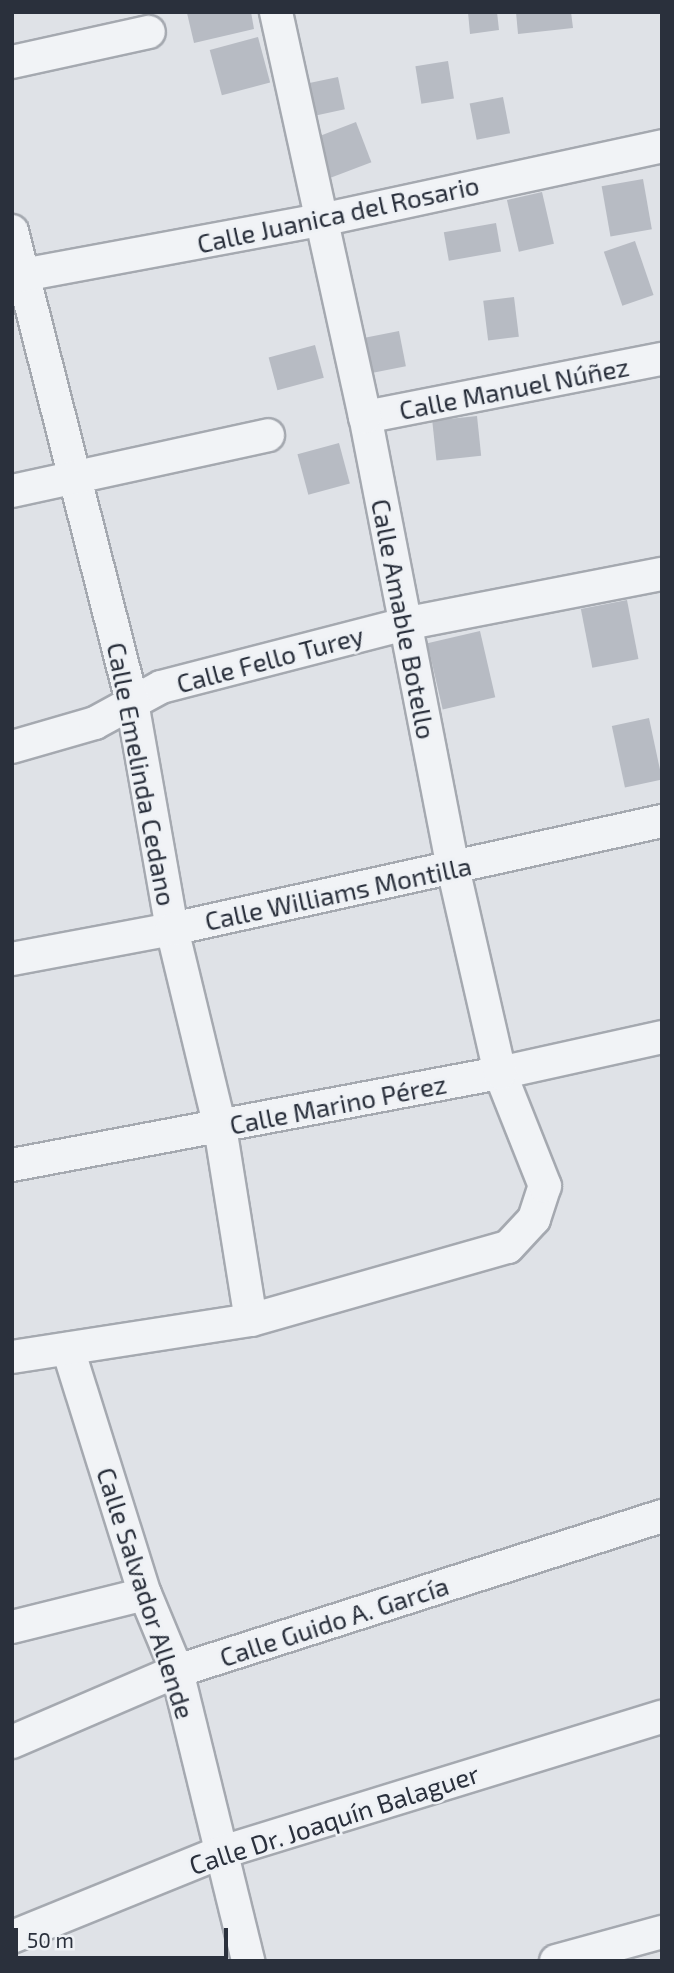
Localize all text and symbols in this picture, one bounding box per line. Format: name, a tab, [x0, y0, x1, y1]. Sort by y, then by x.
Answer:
street label: Calle Juanica del Rosario	[194, 169, 482, 259]
street label: Calle Manuel Núñez	[396, 350, 632, 426]
street label: Calle Amable Botello	[365, 496, 443, 742]
street label: Calle Fello Turey	[173, 619, 367, 699]
street label: Calle Emelinda Cedano	[101, 640, 183, 908]
street label: Calle Williams Montilla	[202, 849, 474, 937]
street label: Calle Marino Pérez	[227, 1068, 449, 1140]
street label: Calle Salvador Allende	[90, 1463, 202, 1723]
street label: Calle Guido A. García	[215, 1569, 453, 1673]
street label: Calle Dr. Joaquín Balaguer	[185, 1757, 483, 1881]
scale bar	[18, 1913, 231, 1957]
text: 50 m	[27, 1927, 74, 1952]

